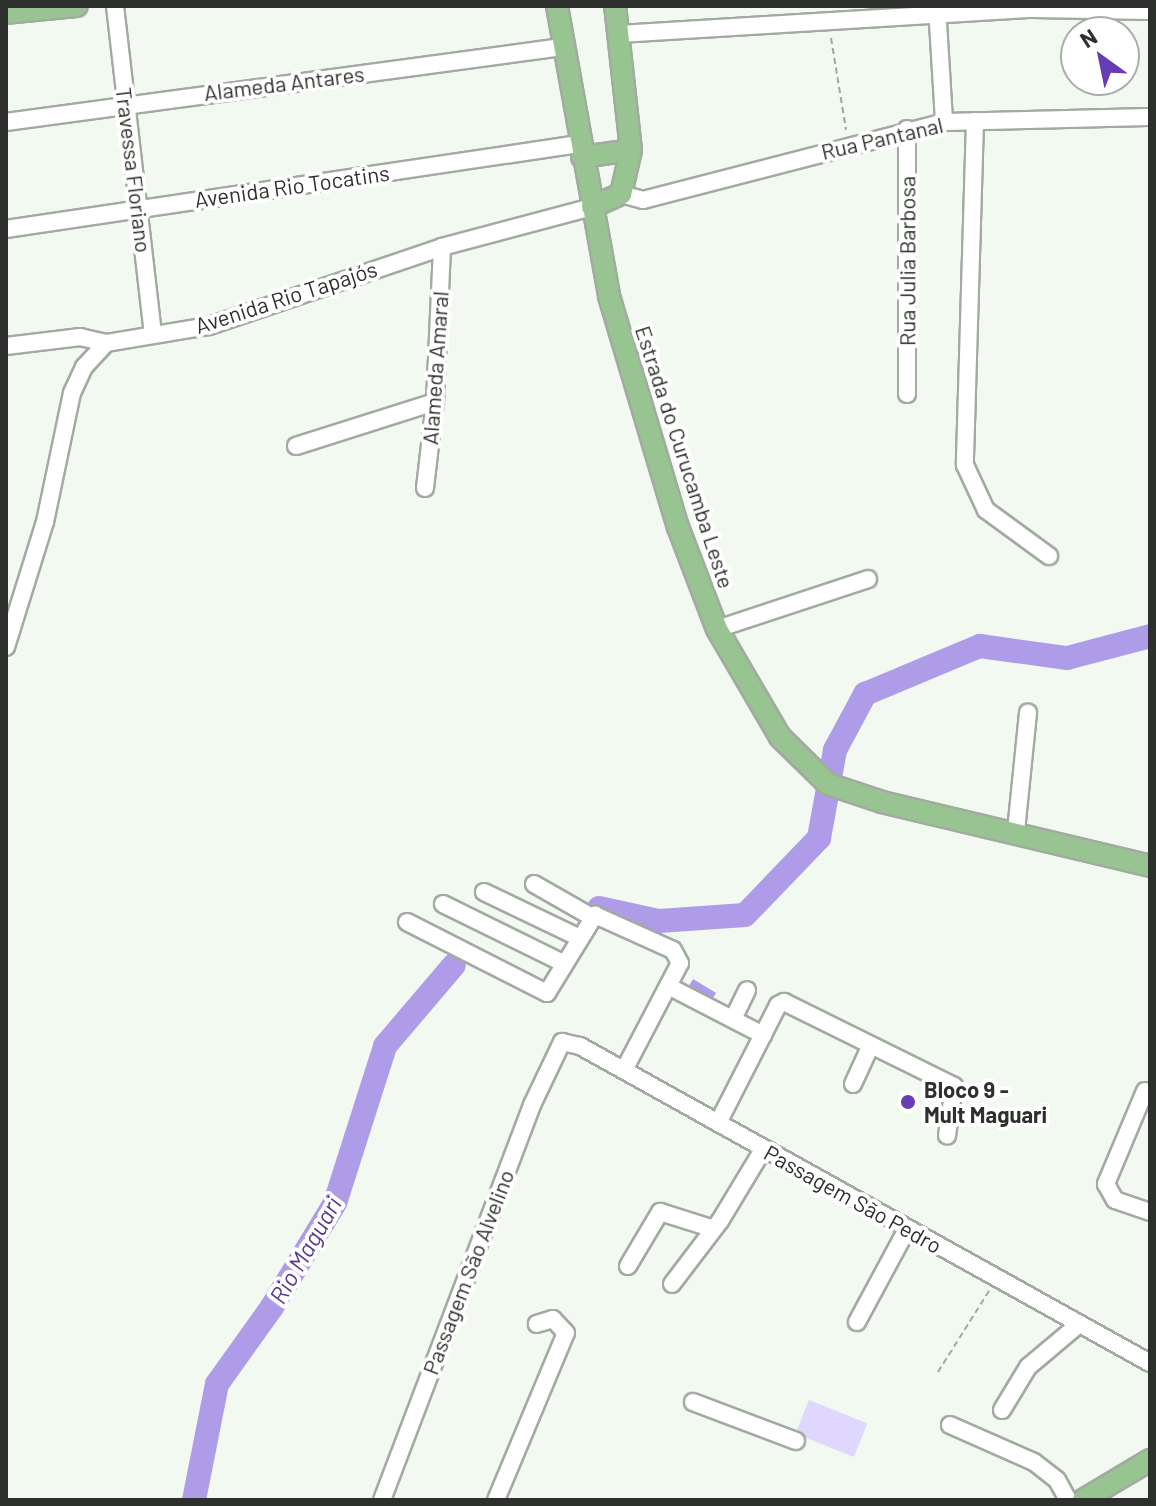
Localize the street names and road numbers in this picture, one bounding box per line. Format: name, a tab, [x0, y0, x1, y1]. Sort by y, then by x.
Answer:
street label: Alameda Antares	[202, 60, 366, 106]
street label: Travessa Floriano	[111, 86, 157, 254]
street label: Rua Pantanal	[818, 111, 946, 165]
street label: Avenida Rio Tocatins	[193, 159, 391, 213]
street label: Rua Julia Barbosa	[894, 176, 920, 346]
street label: Avenida Rio Tapajós	[192, 255, 380, 339]
street label: Alameda Amaral	[416, 290, 454, 446]
street label: Estrada do Curucamba Leste	[630, 322, 740, 592]
street label: Passagem São Pedro	[760, 1139, 946, 1259]
street label: Passagem São Alvelino	[417, 1166, 519, 1378]

